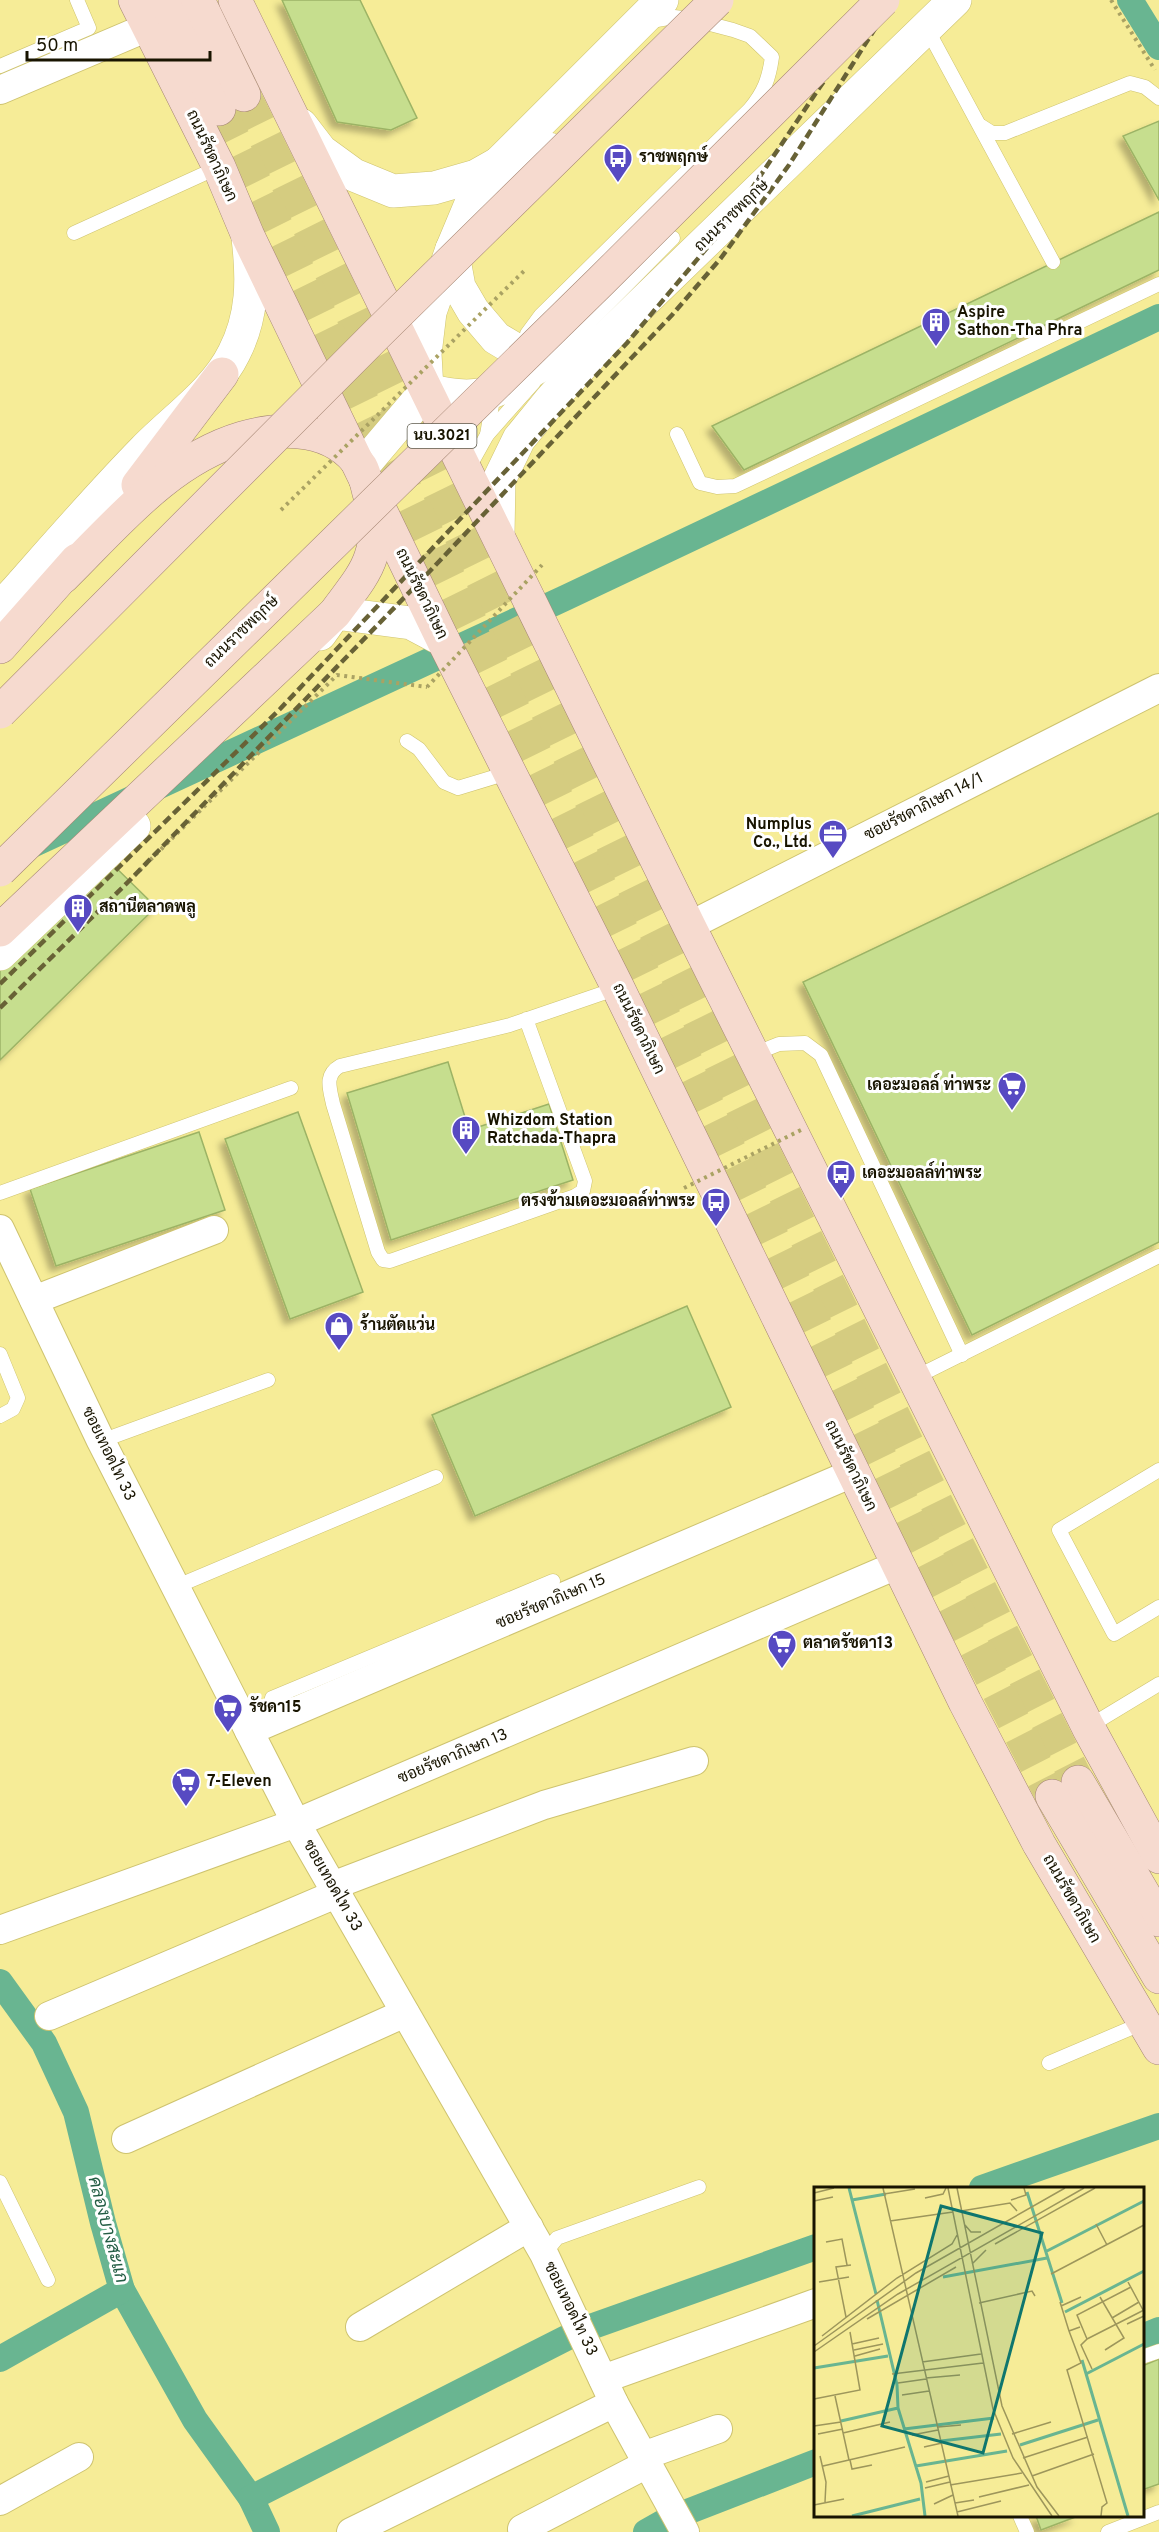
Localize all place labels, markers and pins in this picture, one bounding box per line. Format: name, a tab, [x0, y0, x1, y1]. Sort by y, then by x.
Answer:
bus stop icon: ราชพฤกษ์	[602, 142, 634, 184]
place label: ราชพฤกษ์	[639, 145, 708, 168]
place label: Aspire Sathon-Tha Phra	[957, 303, 1082, 341]
building icon: Aspire Sathon-Tha Phra	[920, 306, 952, 348]
place label: Numplus Co., Ltd.	[746, 815, 812, 853]
office icon: Numplus Co., Ltd.	[817, 818, 849, 860]
building icon: สถานีตลาดพลู	[62, 892, 94, 934]
place label: สถานีตลาดพลู	[99, 896, 196, 919]
supermarket icon: เดอะมอลล์ ท่าพระ	[996, 1070, 1028, 1112]
place label: เดอะมอลล์ ท่าพระ	[867, 1073, 991, 1096]
place label: Whizdom Station Ratchada-Thapra	[487, 1111, 616, 1149]
building icon: Whizdom Station Ratchada-Thapra	[450, 1114, 482, 1156]
bus stop icon: เดอะมอลล์ท่าพระ	[825, 1158, 857, 1200]
place label: เดอะมอลล์ท่าพระ	[862, 1161, 982, 1184]
bus stop icon: ตรงข้ามเดอะมอลล์ท่าพระ	[700, 1186, 732, 1228]
place label: ตรงข้ามเดอะมอลล์ท่าพระ	[521, 1189, 695, 1212]
shop icon: ร้านตัดแว่น	[323, 1310, 355, 1352]
place label: ร้านตัดแว่น	[360, 1313, 435, 1336]
supermarket icon: ตลาดรัชดา13	[766, 1628, 798, 1670]
place label: ตลาดรัชดา13	[803, 1632, 893, 1654]
supermarket icon: รัชดา15	[212, 1692, 244, 1734]
place label: รัชดา15	[249, 1696, 302, 1718]
supermarket icon: 7-Eleven	[170, 1766, 202, 1808]
place label: 7-Eleven	[207, 1772, 272, 1792]

